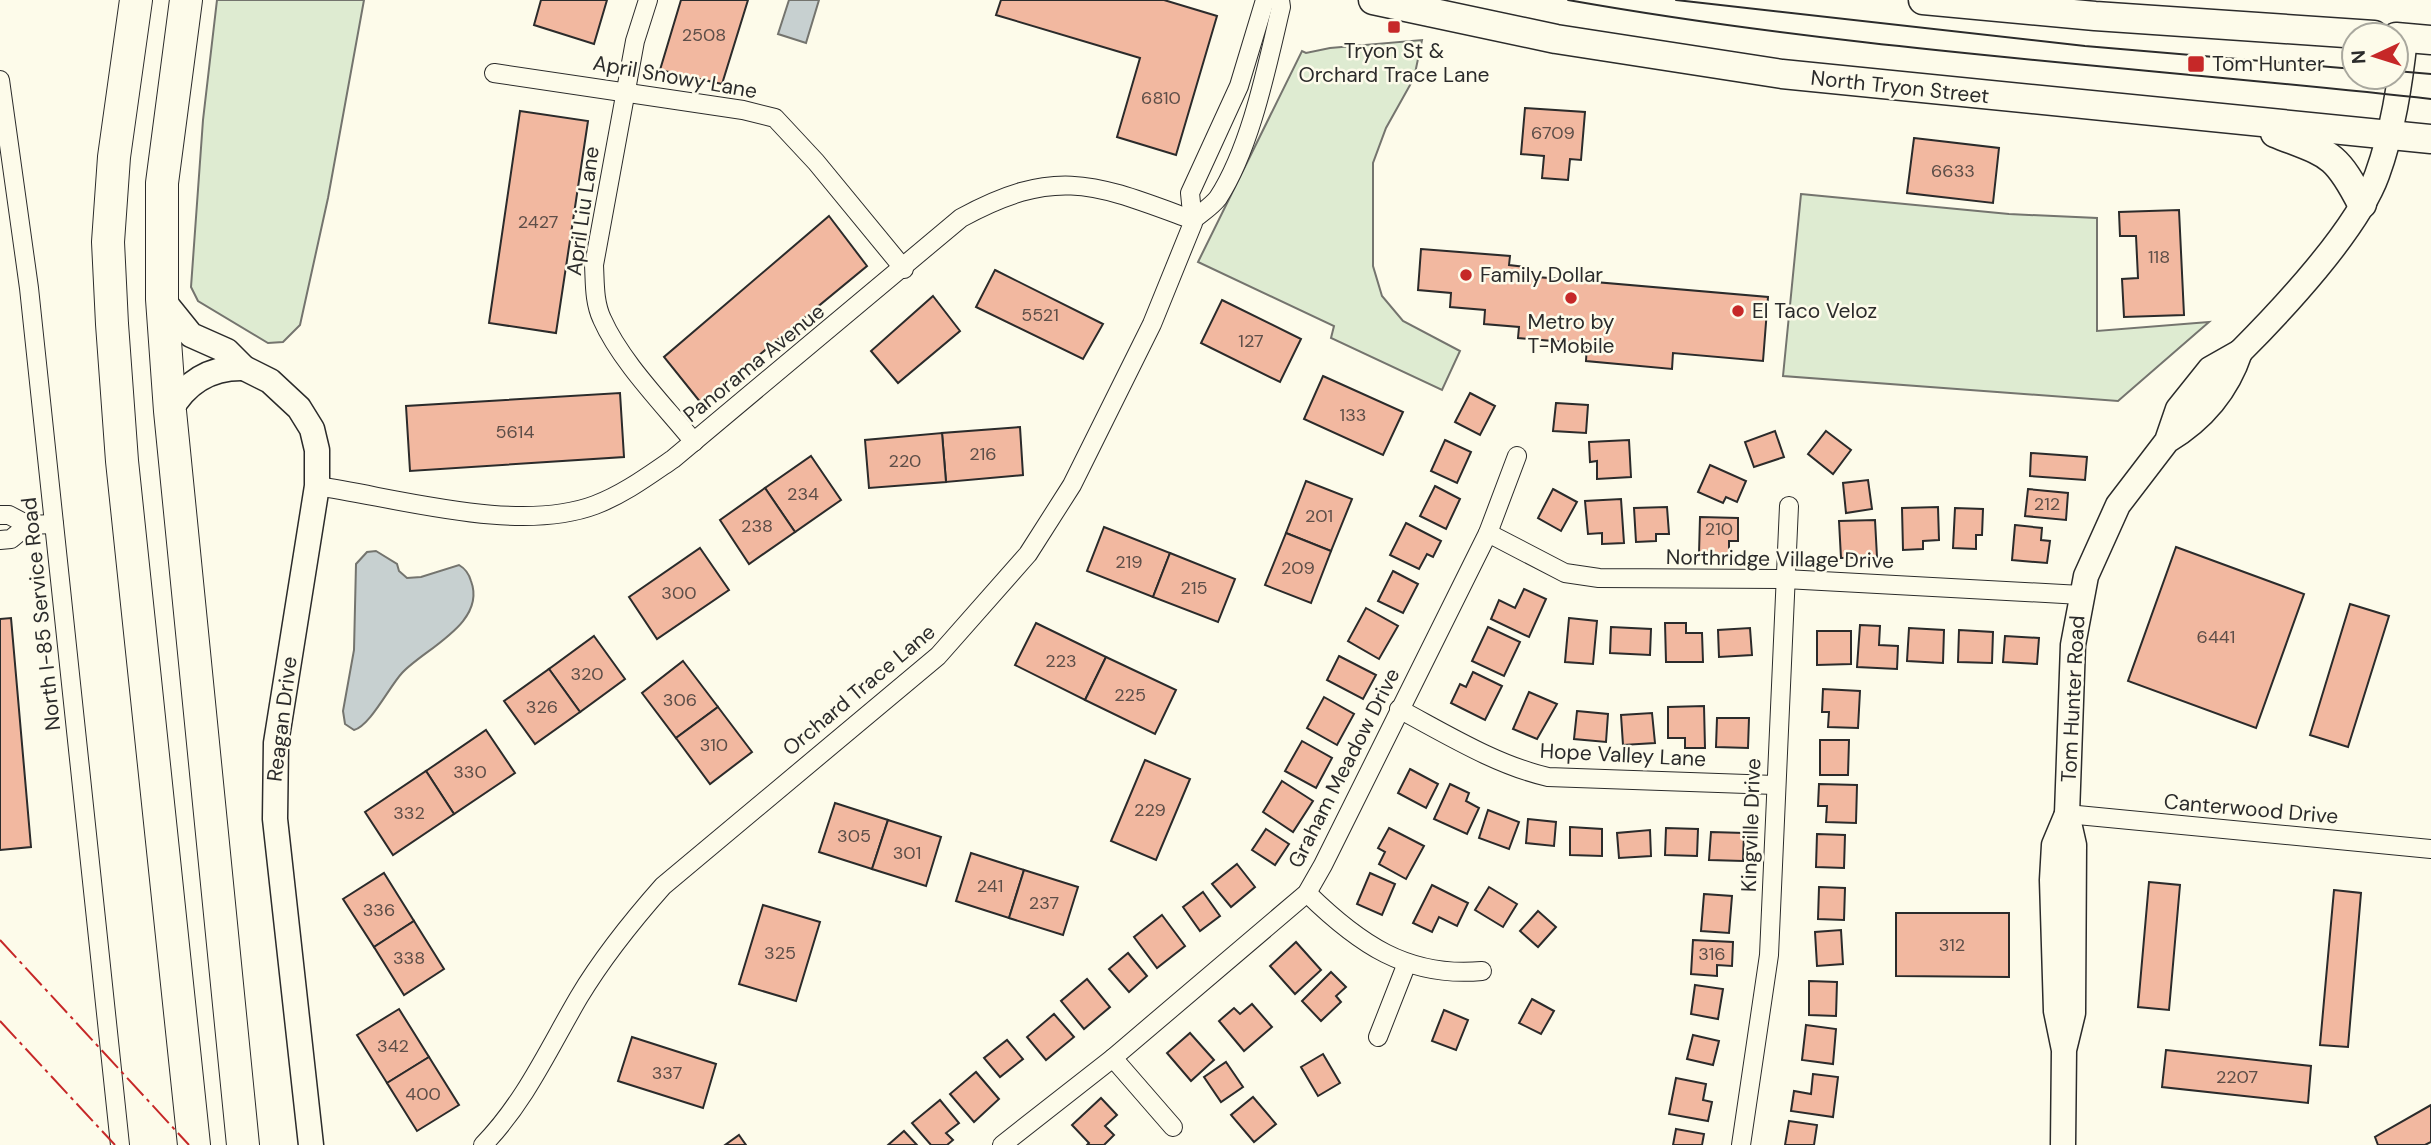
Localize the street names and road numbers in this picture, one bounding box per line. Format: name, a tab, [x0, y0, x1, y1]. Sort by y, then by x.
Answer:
street label: April Snowy Lane	[591, 49, 759, 105]
street label: North Tryon Street	[1809, 64, 1991, 110]
street label: April Liu Lane	[560, 144, 606, 278]
street label: Panorama Avenue	[678, 297, 830, 429]
street label: North I-85 Service Road	[15, 496, 67, 732]
street label: Northridge Village Drive	[1666, 543, 1894, 575]
street label: Tom Hunter Road	[2055, 615, 2091, 783]
street label: Orchard Trace Lane	[777, 618, 941, 762]
street label: Reagan Drive	[260, 655, 304, 783]
street label: Graham Meadow Drive	[1281, 663, 1407, 873]
street label: Hope Valley Lane	[1539, 737, 1707, 773]
street label: Kingville Drive	[1735, 758, 1767, 892]
street label: Canterwood Drive	[2163, 787, 2340, 831]

